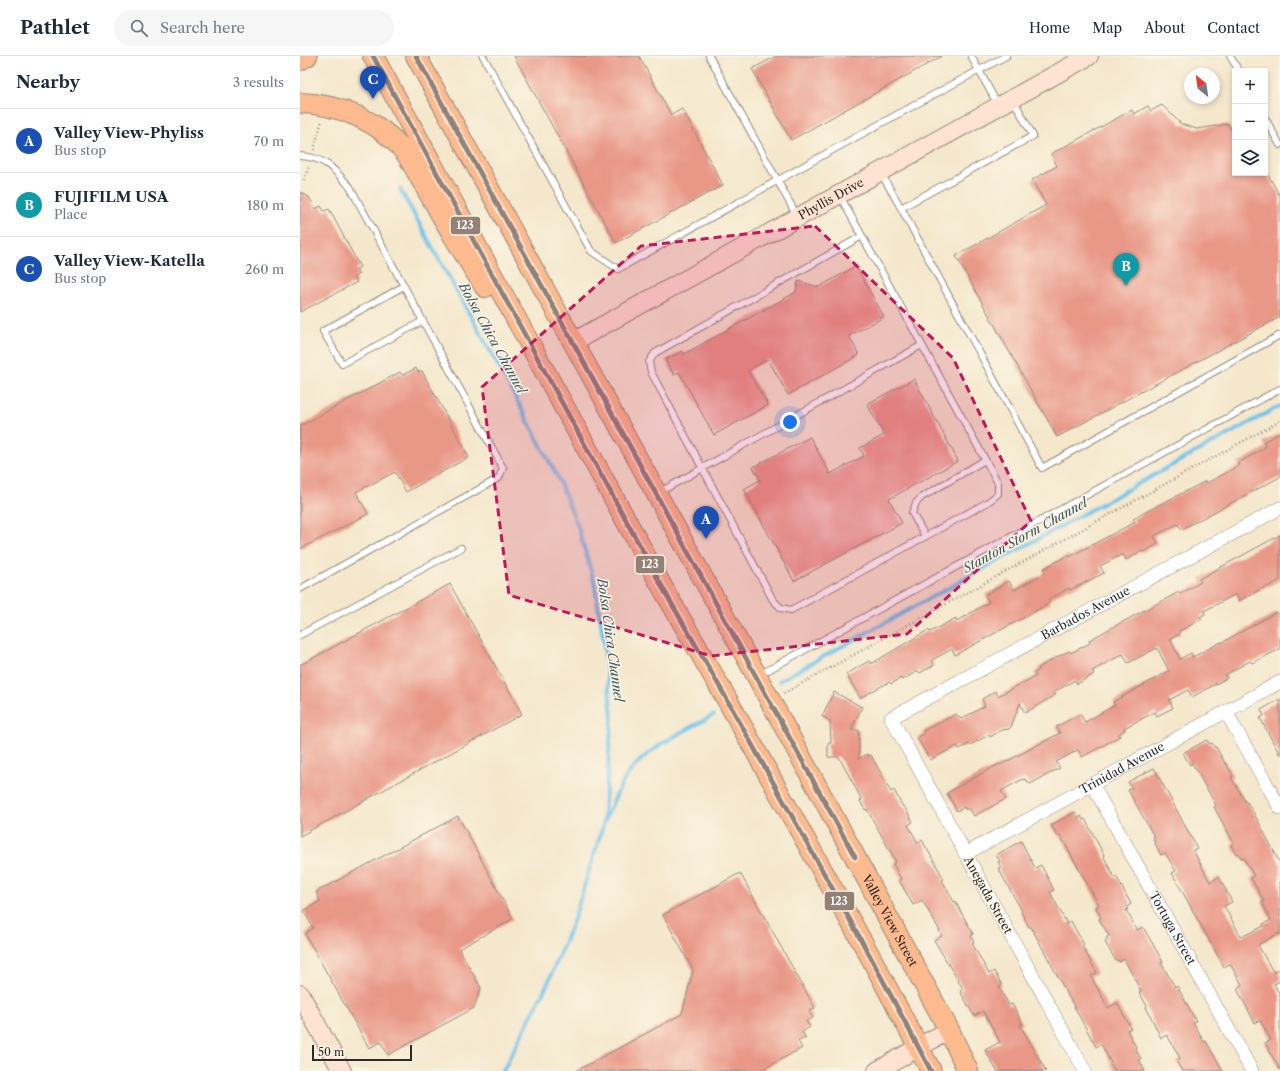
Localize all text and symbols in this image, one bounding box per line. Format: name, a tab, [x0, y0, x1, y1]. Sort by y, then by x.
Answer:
search box	[114, 10, 394, 46]
text: Pathlet	[20, 16, 90, 39]
icon: search	[128, 17, 150, 39]
text: Search here	[160, 18, 245, 37]
text: Home	[1029, 19, 1070, 37]
text: Map	[1092, 19, 1122, 37]
text: About	[1144, 19, 1185, 37]
text: Contact	[1207, 19, 1260, 37]
pin: C	[360, 66, 386, 99]
north arrow	[1184, 68, 1220, 104]
map controls	[1232, 68, 1268, 176]
button: +	[1232, 68, 1268, 104]
text: Nearby	[16, 72, 80, 92]
text: 3 results	[233, 74, 284, 90]
button: −	[1232, 104, 1268, 140]
text: Valley View-Phyliss	[54, 123, 204, 142]
text: A	[24, 133, 34, 149]
text: 70 m	[254, 133, 284, 149]
button: layers	[1232, 140, 1268, 176]
text: Bus stop	[54, 142, 106, 158]
street label: Phyllis Drive	[796, 174, 866, 223]
text: FUJIFILM USA	[54, 187, 168, 206]
text: B	[24, 197, 34, 213]
text: 180 m	[247, 197, 284, 213]
text: Place	[54, 206, 87, 222]
line badge: 123	[450, 216, 481, 235]
text: 123	[456, 218, 474, 232]
text: Valley View-Katella	[54, 251, 205, 270]
pin: B	[1113, 253, 1139, 286]
text: C	[24, 261, 34, 277]
text: 260 m	[245, 261, 284, 277]
text: Bus stop	[54, 270, 106, 286]
water label: Bolsa Chica Channel	[455, 279, 531, 398]
your location	[780, 412, 800, 432]
water label: Stanton Storm Channel	[959, 493, 1092, 576]
pin: A	[693, 506, 719, 539]
line badge: 123	[635, 555, 665, 574]
text: 123	[641, 557, 659, 571]
water label: Bolsa Chica Channel	[594, 576, 628, 705]
street label: Barbados Avenue	[1038, 582, 1133, 643]
street label: Trinidad Avenue	[1077, 738, 1167, 797]
street label: Anegada Street	[960, 852, 1016, 937]
street label: Valley View Street	[859, 871, 921, 970]
street label: Tortuga Street	[1146, 889, 1200, 968]
line badge: 123	[824, 891, 855, 911]
text: 123	[830, 894, 848, 908]
scale bar	[312, 1043, 412, 1062]
text: 50 m	[318, 1045, 344, 1059]

